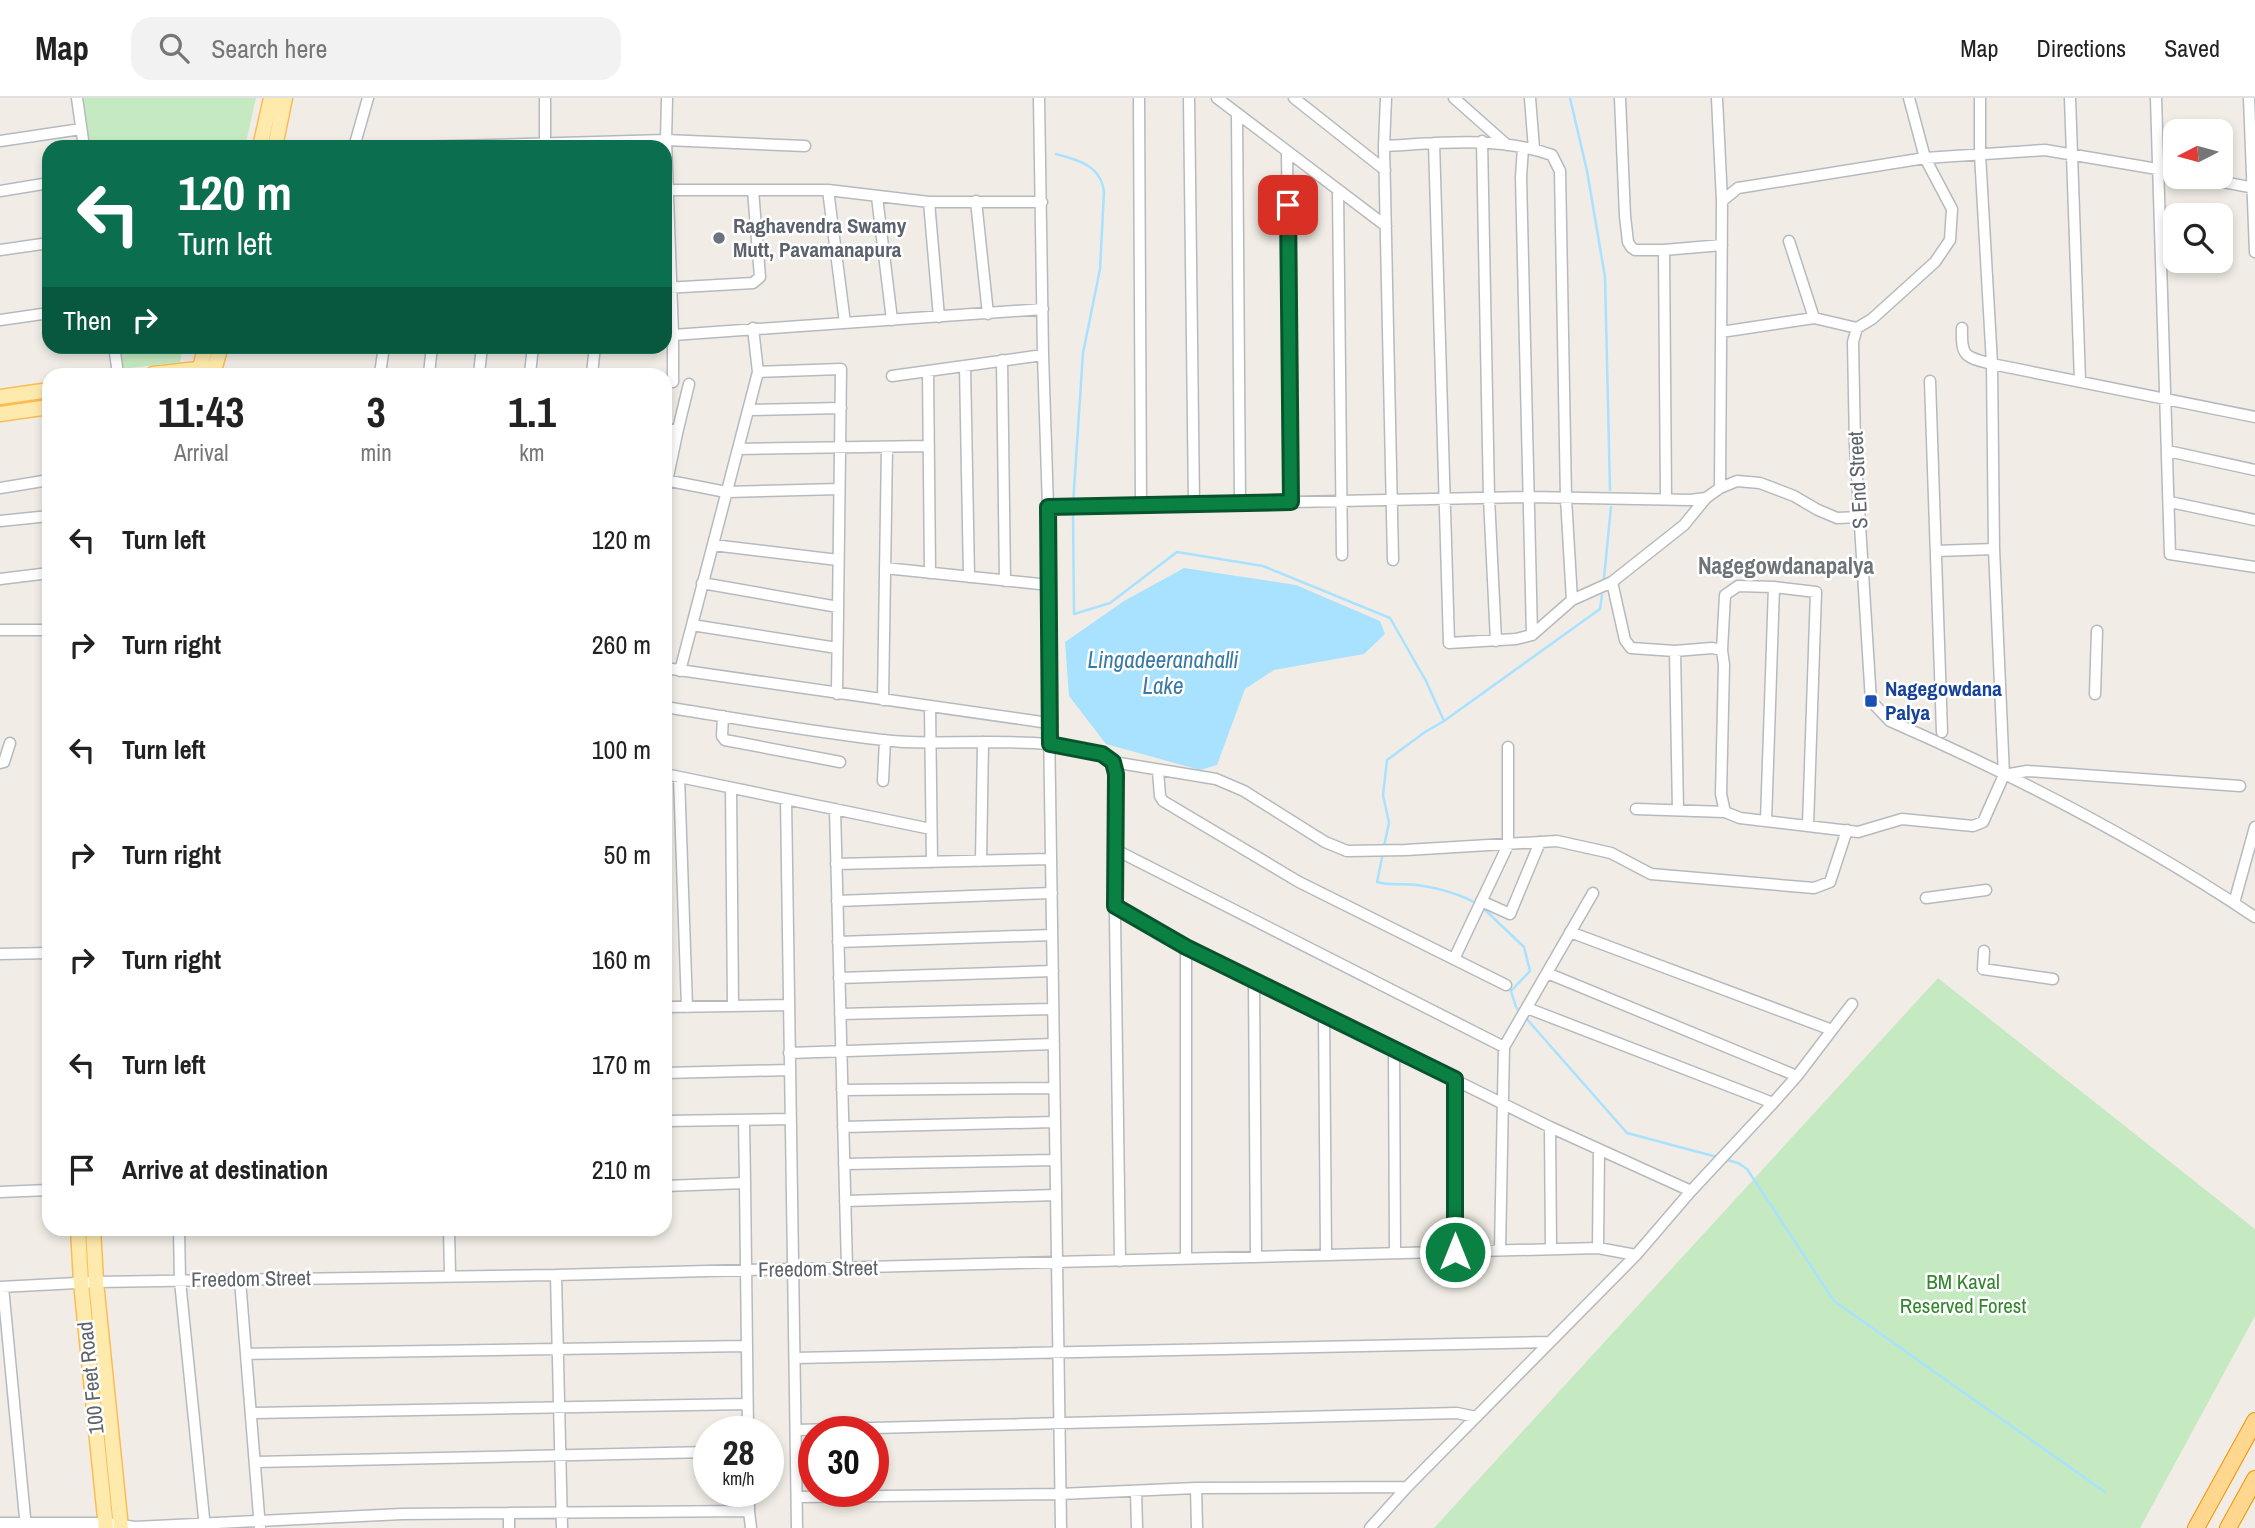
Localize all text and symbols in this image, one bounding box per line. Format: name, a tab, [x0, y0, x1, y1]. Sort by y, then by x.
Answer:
search box	[131, 17, 621, 80]
text: Map	[35, 26, 89, 70]
icon: search	[155, 29, 193, 67]
text: Search here	[211, 31, 327, 66]
text: Map	[1960, 32, 1998, 64]
text: Directions	[2036, 32, 2126, 64]
text: Saved	[2164, 32, 2220, 64]
north arrow	[2163, 119, 2233, 189]
map controls	[2163, 119, 2233, 273]
text: 120 m	[178, 159, 292, 225]
icon: left	[63, 168, 154, 259]
pin	[1258, 175, 1318, 235]
icon: arrive	[1269, 186, 1307, 224]
button: search	[2163, 203, 2233, 273]
place label: Raghavendra Swamy Mutt, Pavamanapura	[733, 211, 907, 264]
text: Turn left	[178, 222, 272, 265]
marker: Raghavendra Swamy Mutt, Pavamanapura	[711, 230, 727, 246]
icon: right	[126, 301, 164, 339]
text: Then	[63, 303, 112, 338]
text: 11:43	[158, 384, 244, 440]
text: 3	[367, 384, 386, 440]
text: 1.1	[508, 384, 556, 440]
street label: S End Street	[1840, 430, 1875, 530]
text: Arrival	[174, 437, 228, 468]
text: min	[360, 437, 392, 468]
text: km	[519, 437, 544, 468]
icon: left	[63, 521, 101, 559]
text: Turn left	[122, 522, 206, 557]
text: 120 m	[592, 522, 651, 557]
district label: Nagegowdanapalya	[1698, 550, 1875, 581]
icon: right	[63, 626, 101, 664]
text: Turn right	[122, 627, 221, 662]
text: 260 m	[592, 627, 651, 662]
water label: Lingadeeranahalli Lake	[1088, 644, 1239, 701]
place label: Nagegowdana Palya	[1885, 674, 2002, 727]
marker: Nagegowdana Palya	[1863, 693, 1879, 709]
icon: left	[63, 731, 101, 769]
text: Turn left	[122, 732, 206, 767]
text: 100 m	[592, 732, 651, 767]
icon: right	[63, 836, 101, 874]
text: Turn right	[122, 837, 221, 872]
text: 50 m	[604, 837, 651, 872]
icon: right	[63, 941, 101, 979]
text: Turn right	[122, 942, 221, 977]
text: 160 m	[592, 942, 651, 977]
icon: left	[63, 1046, 101, 1084]
text: Turn left	[122, 1047, 206, 1082]
text: 170 m	[592, 1047, 651, 1082]
icon: arrive	[63, 1151, 101, 1189]
text: Arrive at destination	[122, 1152, 328, 1187]
text: 210 m	[592, 1152, 651, 1187]
position arrow	[1418, 1215, 1492, 1289]
street label: Freedom Street	[758, 1253, 878, 1284]
street label: Freedom Street	[191, 1263, 311, 1294]
park label: BM Kaval Reserved Forest	[1900, 1267, 2026, 1320]
street label: 100 Feet Road	[70, 1320, 111, 1436]
speed limit sign: 30	[798, 1416, 889, 1507]
text: 28	[723, 1429, 754, 1476]
text: km/h	[723, 1466, 755, 1491]

